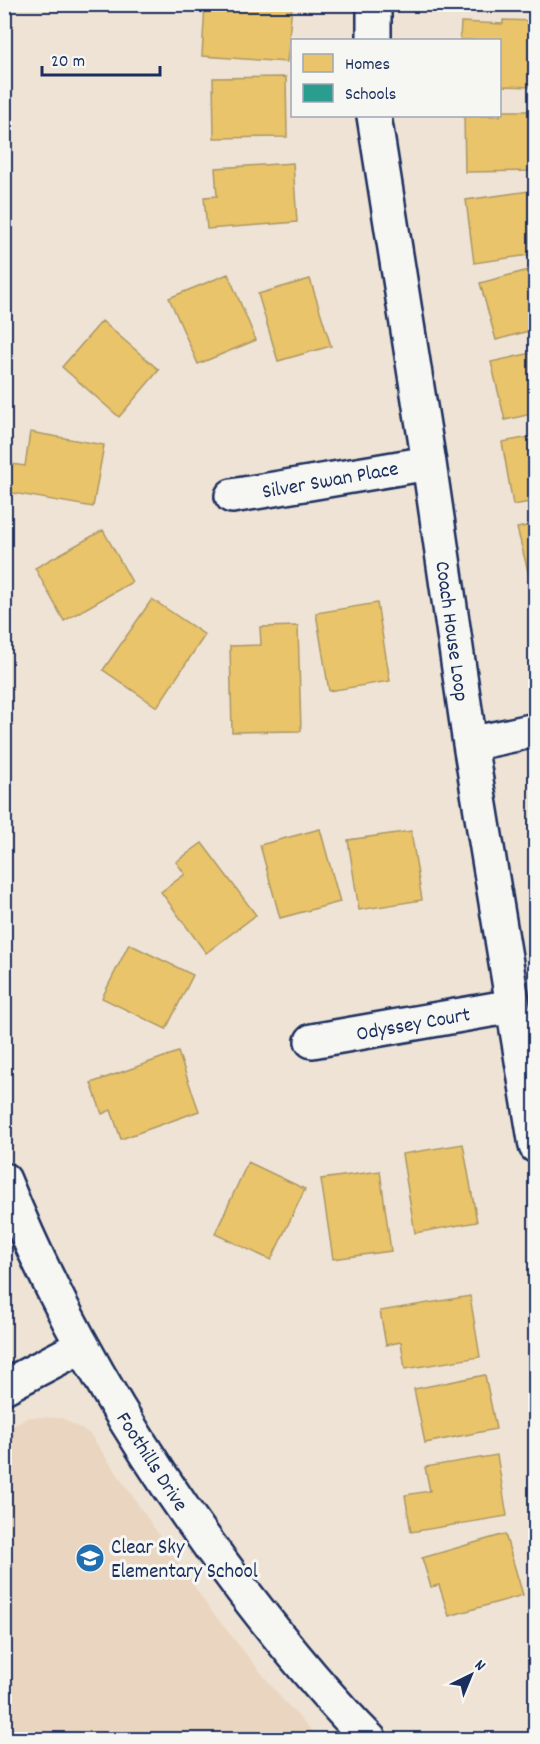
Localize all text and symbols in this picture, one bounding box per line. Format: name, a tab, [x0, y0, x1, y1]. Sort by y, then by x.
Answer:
scale bar	[42, 39, 160, 77]
legend	[291, 39, 501, 117]
text: 20 m	[51, 50, 85, 75]
text: Homes	[345, 53, 390, 78]
text: Schools	[345, 83, 396, 108]
street label: Silver Swan Place	[260, 455, 401, 509]
street label: Coach House Loop	[425, 559, 475, 704]
street label: Odyssey Court	[354, 1001, 473, 1051]
street label: Foothills Drive	[107, 1407, 194, 1518]
place label: Clear Sky Elementary School	[111, 1534, 258, 1588]
school or university icon: Clear Sky Elementary School	[74, 1542, 106, 1574]
north arrow	[441, 1645, 501, 1705]
text: N	[469, 1655, 490, 1677]

